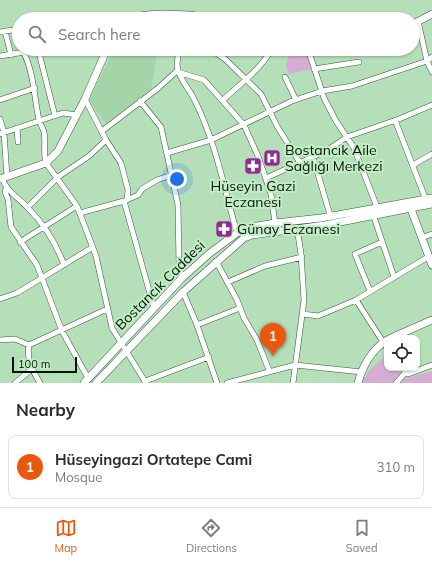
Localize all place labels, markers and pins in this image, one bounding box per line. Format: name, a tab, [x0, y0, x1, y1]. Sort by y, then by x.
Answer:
place label: Bostancık Aile Sağlığı Merkezi	[285, 141, 383, 175]
hospital icon: Bostancık Aile Sağlığı Merkezi	[262, 148, 282, 168]
pharmacy icon: Hüseyin Gazi Eczanesi	[243, 156, 263, 176]
place label: Hüseyin Gazi Eczanesi	[210, 177, 296, 211]
pharmacy icon: Günay Eczanesi	[214, 219, 234, 239]
place label: Günay Eczanesi	[237, 220, 340, 238]
pin: 1	[260, 323, 286, 356]

